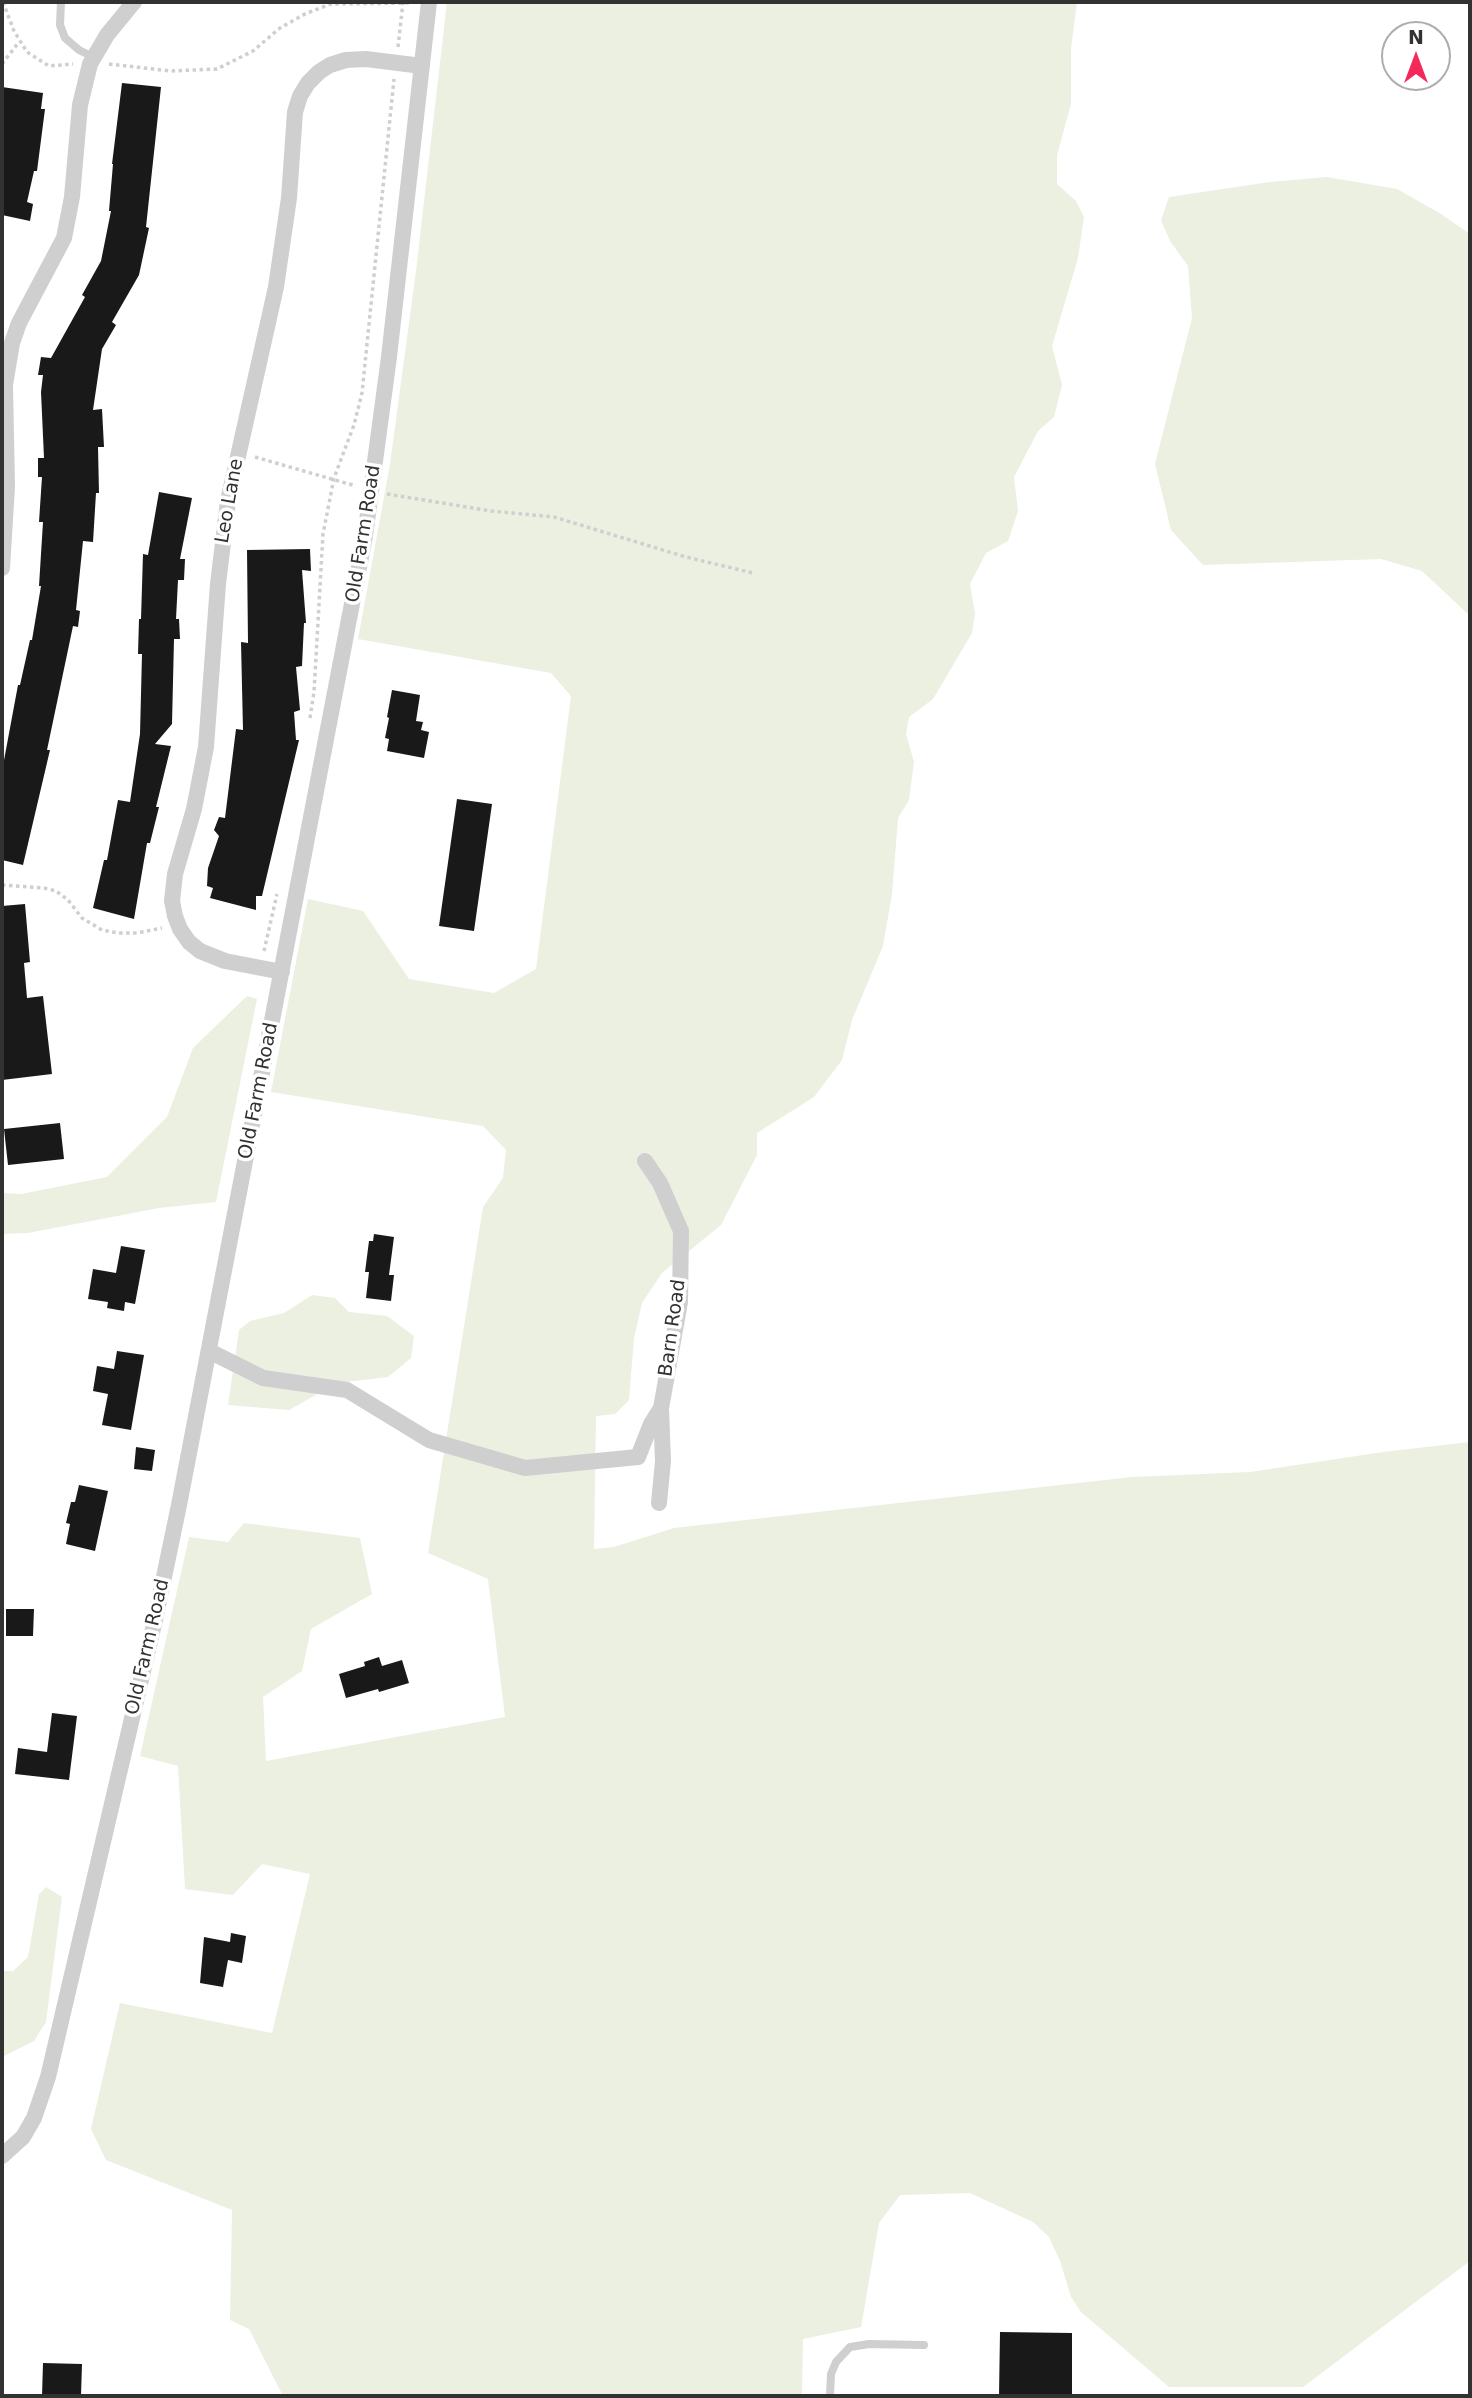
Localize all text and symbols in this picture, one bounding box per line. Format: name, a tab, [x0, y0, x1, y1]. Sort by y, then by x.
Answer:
north arrow	[1381, 21, 1451, 91]
text: N	[1408, 26, 1424, 48]
street label: Leo Lane	[211, 457, 249, 545]
street label: Old Farm Road	[342, 464, 386, 604]
street label: Old Farm Road	[235, 1021, 283, 1161]
street label: Barn Road	[655, 1278, 691, 1378]
street label: Old Farm Road	[121, 1577, 175, 1717]

